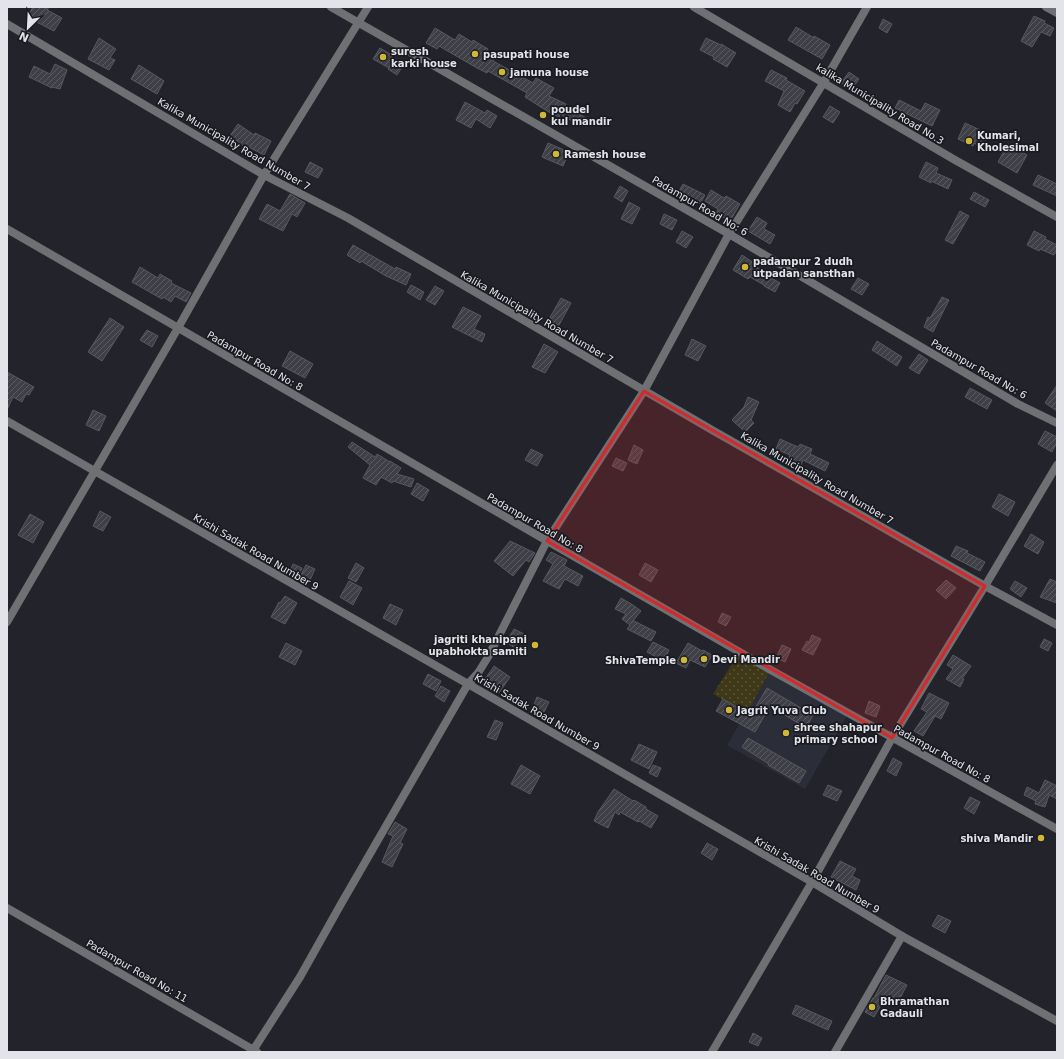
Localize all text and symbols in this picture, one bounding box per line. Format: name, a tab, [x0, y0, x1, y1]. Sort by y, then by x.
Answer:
north arrow	[8, 8, 48, 48]
text: N	[17, 29, 31, 44]
place label: suresh karki house	[391, 46, 457, 69]
marker: pasupati house	[470, 49, 480, 59]
place label: pasupati house	[483, 49, 570, 60]
marker: suresh karki house	[378, 52, 388, 62]
street label: kalika Municipality Road No.3	[814, 61, 946, 147]
marker: jamuna house	[497, 67, 507, 77]
place label: jamuna house	[509, 67, 589, 78]
street label: Kalika Municipality Road Number 7	[156, 96, 312, 192]
place label: poudel kul mandir	[551, 104, 612, 127]
marker: poudel kul mandir	[538, 110, 548, 120]
place label: Kumari, Kholesimal	[977, 130, 1039, 153]
marker: Kumari, Kholesimal	[964, 136, 974, 146]
marker: Ramesh house	[551, 149, 561, 159]
place label: Ramesh house	[564, 149, 646, 160]
street label: Padampur Road No: 6	[650, 174, 750, 238]
place label: padampur 2 dudh utpadan sansthan	[753, 256, 855, 279]
marker: padampur 2 dudh utpadan sansthan	[740, 262, 750, 272]
street label: Kalika Municipality Road Number 7	[459, 269, 615, 365]
street label: Padampur Road No: 8	[205, 329, 305, 393]
street label: Padampur Road No: 6	[929, 337, 1029, 401]
street label: Kalika Municipality Road Number 7	[739, 430, 895, 526]
street label: Padampur Road No: 8	[485, 491, 585, 555]
street label: Krishi Sadak Road Number 9	[191, 512, 321, 592]
place label: jagriti khanipani upabhokta samiti	[428, 634, 527, 657]
marker: jagriti khanipani upabhokta samiti	[530, 640, 540, 650]
marker: Devi Mandir	[699, 654, 709, 664]
place label: Devi Mandir	[712, 654, 780, 665]
place label: ShivaTemple	[605, 655, 676, 666]
marker: ShivaTemple	[679, 655, 689, 665]
street label: Krishi Sadak Road Number 9	[472, 672, 602, 752]
marker: Jagrit Yuva Club	[724, 705, 734, 715]
place label: Jagrit Yuva Club	[736, 705, 827, 716]
place label: shree shahapur primary school	[794, 722, 882, 745]
street label: Padampur Road No: 8	[892, 723, 992, 785]
marker: shree shahapur primary school	[781, 728, 791, 738]
place label: shiva Mandir	[960, 833, 1033, 844]
marker: shiva Mandir	[1036, 833, 1046, 843]
street label: Krishi Sadak Road Number 9	[752, 835, 882, 915]
street label: Padampur Road No: 11	[84, 937, 190, 1005]
place label: Bhramathan Gadauli	[880, 996, 949, 1019]
marker: Bhramathan Gadauli	[867, 1002, 877, 1012]

